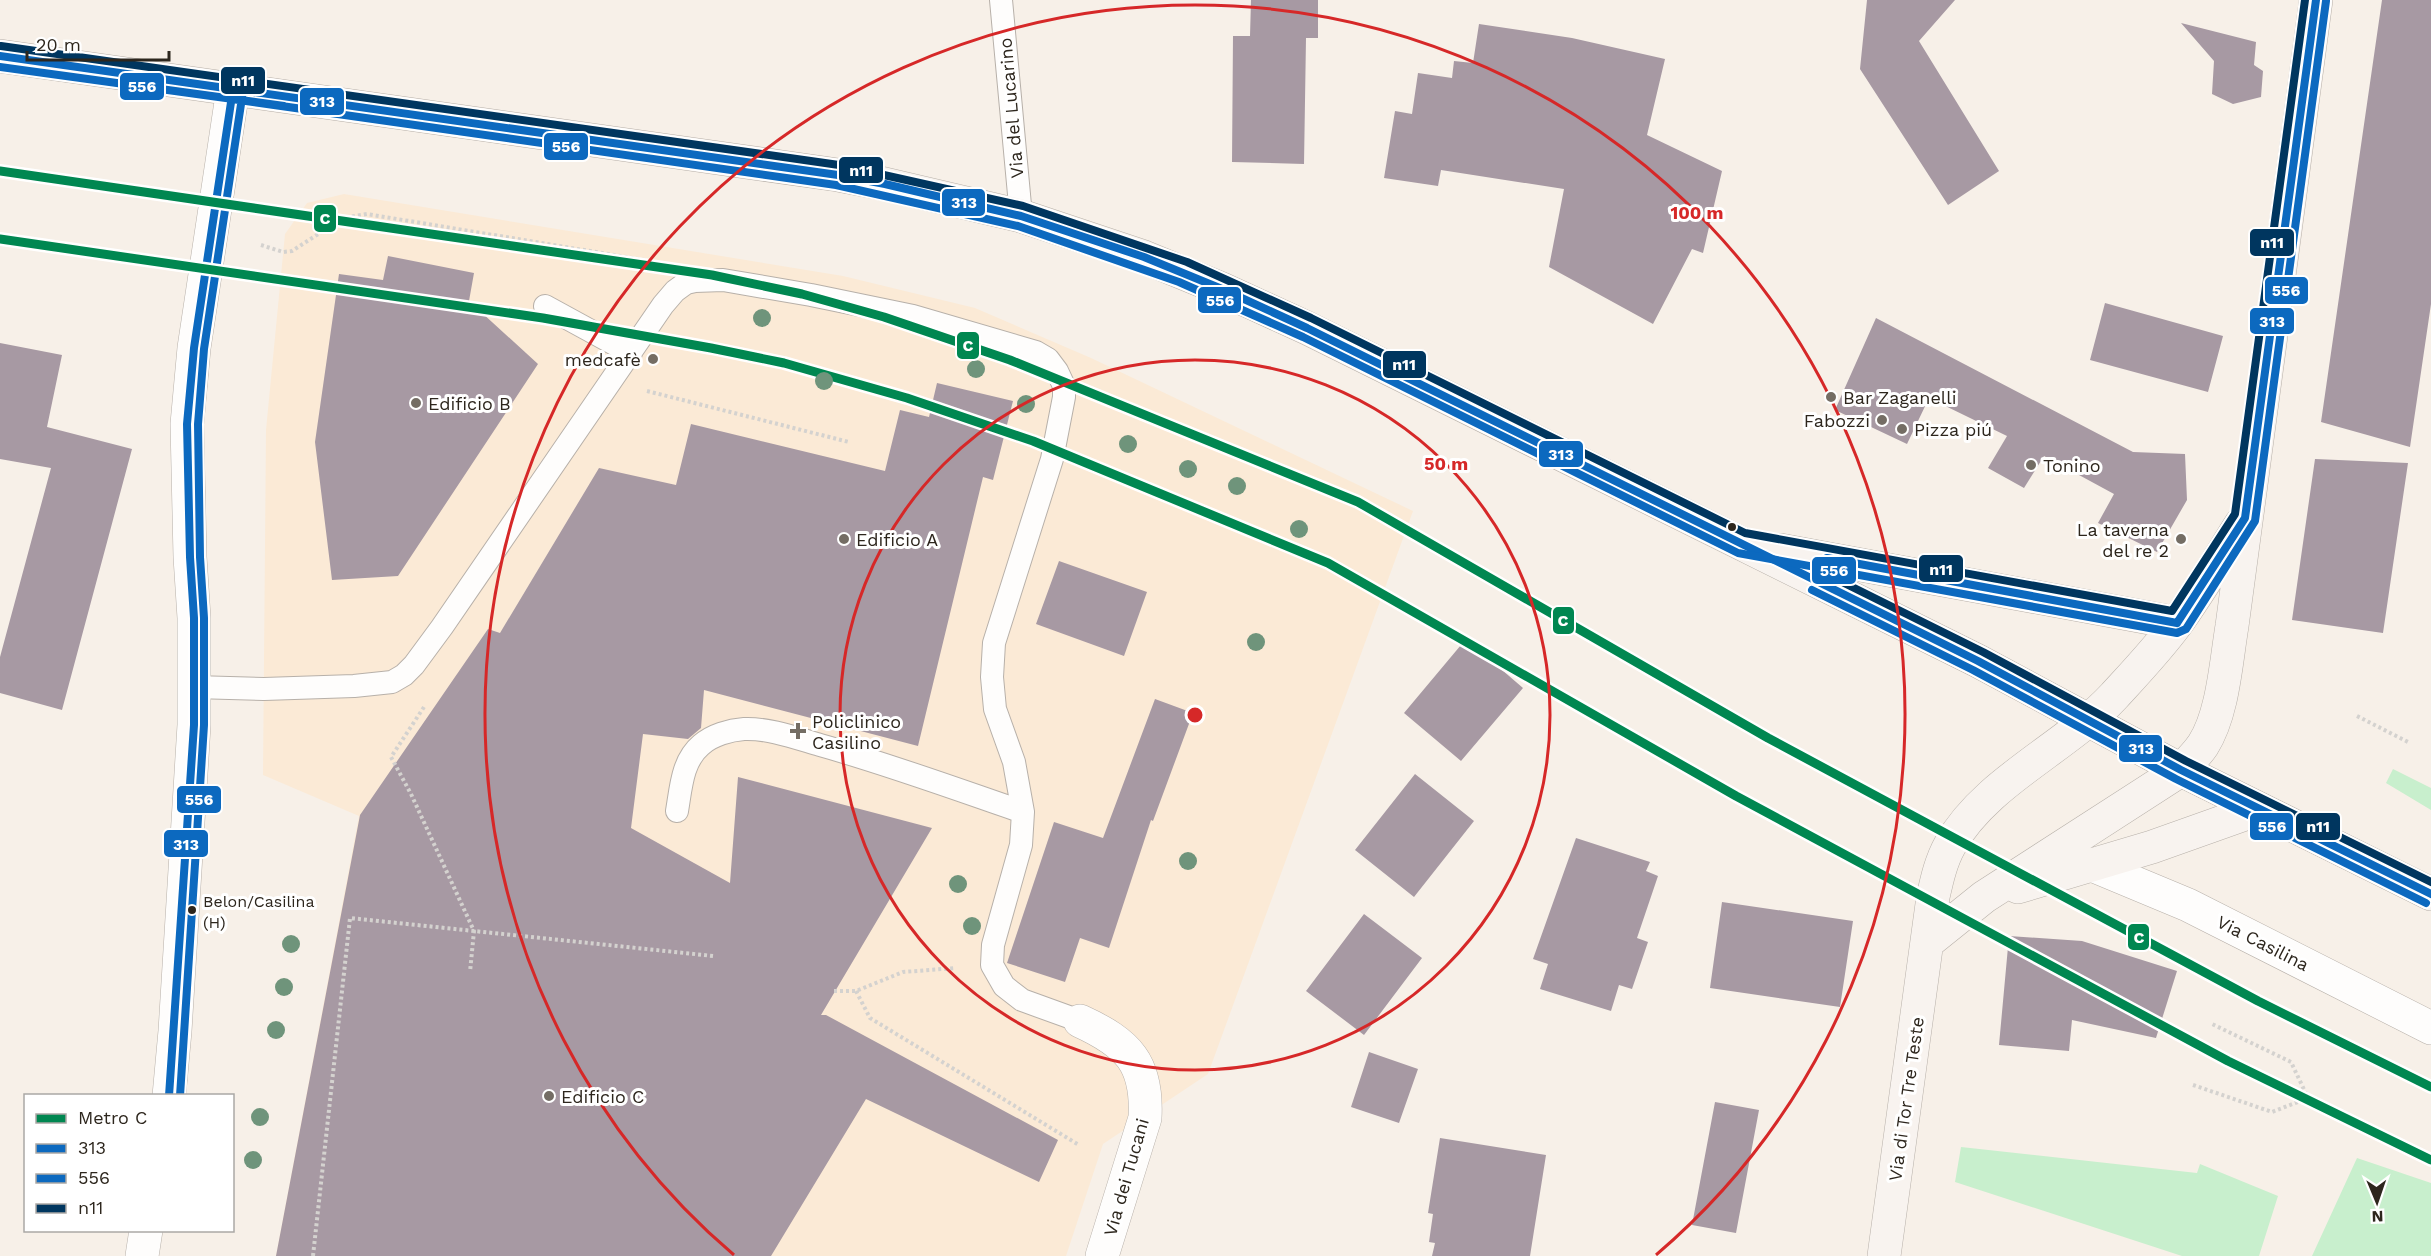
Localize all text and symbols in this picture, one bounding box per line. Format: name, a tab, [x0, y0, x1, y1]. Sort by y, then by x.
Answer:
scale bar	[27, 24, 170, 62]
text: 20 m	[36, 34, 81, 55]
street label: Via del Lucarino	[994, 37, 1028, 179]
line badge: n11	[220, 66, 266, 95]
text: n11	[231, 71, 255, 90]
line badge: 556	[119, 72, 165, 101]
text: 556	[128, 77, 156, 96]
line badge: 313	[299, 87, 345, 116]
text: 313	[309, 92, 335, 111]
line badge: 556	[543, 132, 589, 161]
text: 556	[552, 137, 580, 156]
line badge: n11	[838, 156, 884, 184]
text: n11	[849, 161, 873, 180]
line badge: 313	[941, 188, 986, 217]
text: 313	[951, 193, 977, 212]
text: 100 m	[1670, 202, 1724, 223]
line badge: C	[313, 204, 337, 233]
text: C	[320, 209, 331, 228]
line badge: n11	[2249, 228, 2295, 257]
text: n11	[2260, 233, 2284, 252]
line badge: 556	[2264, 276, 2309, 305]
text: 556	[2272, 281, 2300, 300]
line badge: 556	[1197, 286, 1242, 314]
text: 556	[1206, 291, 1234, 310]
line badge: 313	[2249, 307, 2295, 335]
text: 313	[2259, 312, 2285, 331]
line badge: C	[956, 331, 980, 360]
text: C	[963, 336, 974, 355]
place label: medcafè	[565, 349, 641, 370]
line badge: n11	[1382, 350, 1427, 379]
marker: medcafè	[646, 352, 660, 366]
text: n11	[1392, 355, 1416, 374]
place label: Bar Zaganelli	[1843, 387, 1957, 408]
marker: Bar Zaganelli	[1824, 390, 1838, 404]
place label: Edificio B	[428, 393, 511, 414]
marker: Edificio B	[409, 396, 423, 410]
place label: Fabozzi	[1804, 410, 1870, 431]
marker: Fabozzi	[1875, 413, 1889, 427]
place label: Pizza piú	[1914, 419, 1992, 440]
marker: Pizza piú	[1895, 422, 1909, 436]
line badge: 313	[1538, 440, 1584, 468]
text: 313	[1548, 445, 1574, 464]
text: 50 m	[1424, 453, 1468, 474]
place label: Tonino	[2043, 455, 2101, 476]
marker: Tonino	[2024, 458, 2038, 472]
place label: La taverna del re 2	[2077, 519, 2169, 561]
unlabelled marker	[1726, 521, 1738, 533]
place label: Edificio A	[856, 529, 938, 550]
marker: Edificio A	[837, 532, 851, 546]
marker: La taverna del re 2	[2174, 532, 2188, 546]
line badge: n11	[1918, 554, 1964, 583]
line badge: 556	[1811, 556, 1857, 585]
text: n11	[1929, 560, 1953, 579]
text: 556	[1820, 561, 1848, 580]
line badge: C	[1552, 606, 1575, 635]
text: C	[1558, 611, 1569, 630]
centre of rings	[1185, 705, 1205, 725]
place label: Policlinico Casilino	[812, 711, 901, 753]
marker: Policlinico Casilino	[789, 722, 807, 740]
line badge: 313	[2118, 734, 2163, 763]
text: 313	[2128, 739, 2154, 758]
line badge: 556	[176, 785, 222, 814]
text: 556	[185, 790, 213, 809]
line badge: 556	[2249, 812, 2294, 841]
line badge: n11	[2295, 812, 2341, 841]
text: 556	[2258, 817, 2286, 836]
text: n11	[2306, 817, 2330, 836]
line badge: 313	[163, 829, 209, 858]
text: 313	[173, 835, 199, 854]
place label: Belon/Casilina (H)	[203, 892, 315, 932]
marker: Belon/Casilina (H)	[186, 904, 198, 916]
street label: Via Casilina	[2213, 911, 2313, 975]
line badge: C	[2127, 923, 2150, 951]
text: C	[2134, 928, 2145, 947]
street label: Via di Tor Tre Teste	[1884, 1015, 1928, 1183]
place label: Edificio C	[561, 1086, 644, 1107]
marker: Edificio C	[542, 1089, 556, 1103]
legend	[24, 1094, 234, 1232]
text: Metro C	[78, 1107, 147, 1128]
street label: Via dei Tucani	[1099, 1116, 1153, 1238]
text: 313	[78, 1137, 106, 1158]
text: 556	[78, 1167, 110, 1188]
north arrow	[2347, 1172, 2407, 1232]
text: n11	[78, 1197, 103, 1218]
text: N	[2371, 1207, 2384, 1226]

